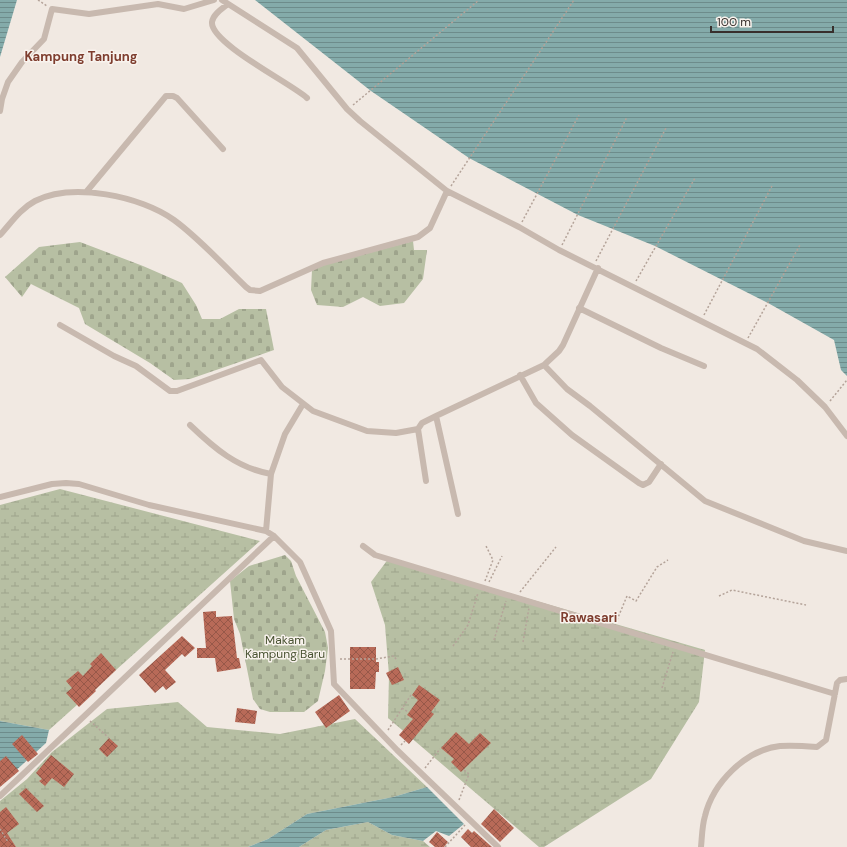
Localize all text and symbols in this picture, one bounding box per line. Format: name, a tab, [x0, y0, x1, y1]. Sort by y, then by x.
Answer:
scale bar	[711, 8, 833, 34]
text: 100 m	[717, 14, 751, 30]
district label: Kampung Tanjung	[25, 48, 138, 65]
district label: Rawasari	[561, 609, 617, 626]
park label: Makam Kampung Baru	[245, 632, 325, 662]

